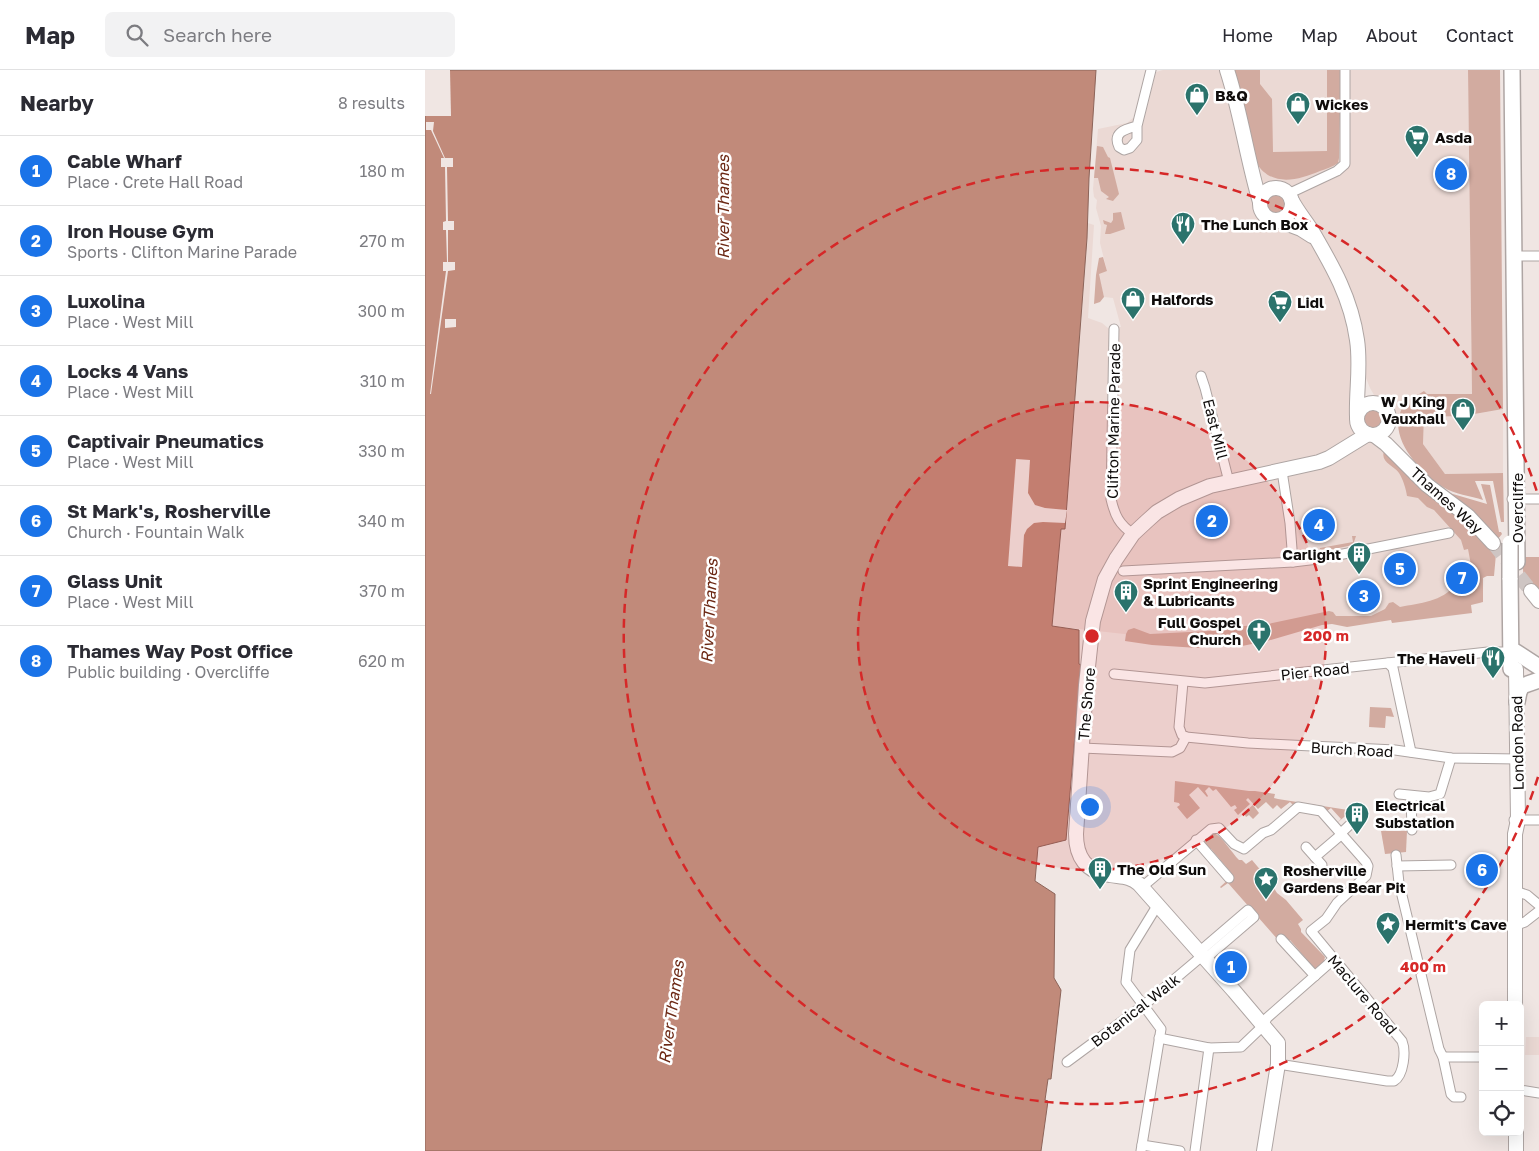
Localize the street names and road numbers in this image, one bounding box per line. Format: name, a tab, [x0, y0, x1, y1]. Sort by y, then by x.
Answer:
street label: Clifton Marine Parade	[1103, 343, 1123, 499]
street label: East Mill	[1200, 397, 1232, 461]
street label: Thames Way	[1407, 463, 1487, 538]
street label: Overcliffe	[1508, 473, 1526, 543]
street label: Pier Road	[1280, 658, 1350, 684]
street label: The Shore	[1074, 666, 1098, 741]
street label: London Road	[1507, 696, 1527, 790]
street label: Burch Road	[1310, 738, 1394, 760]
street label: Maclure Road	[1325, 951, 1401, 1037]
street label: Botanical Walk	[1087, 969, 1183, 1050]

